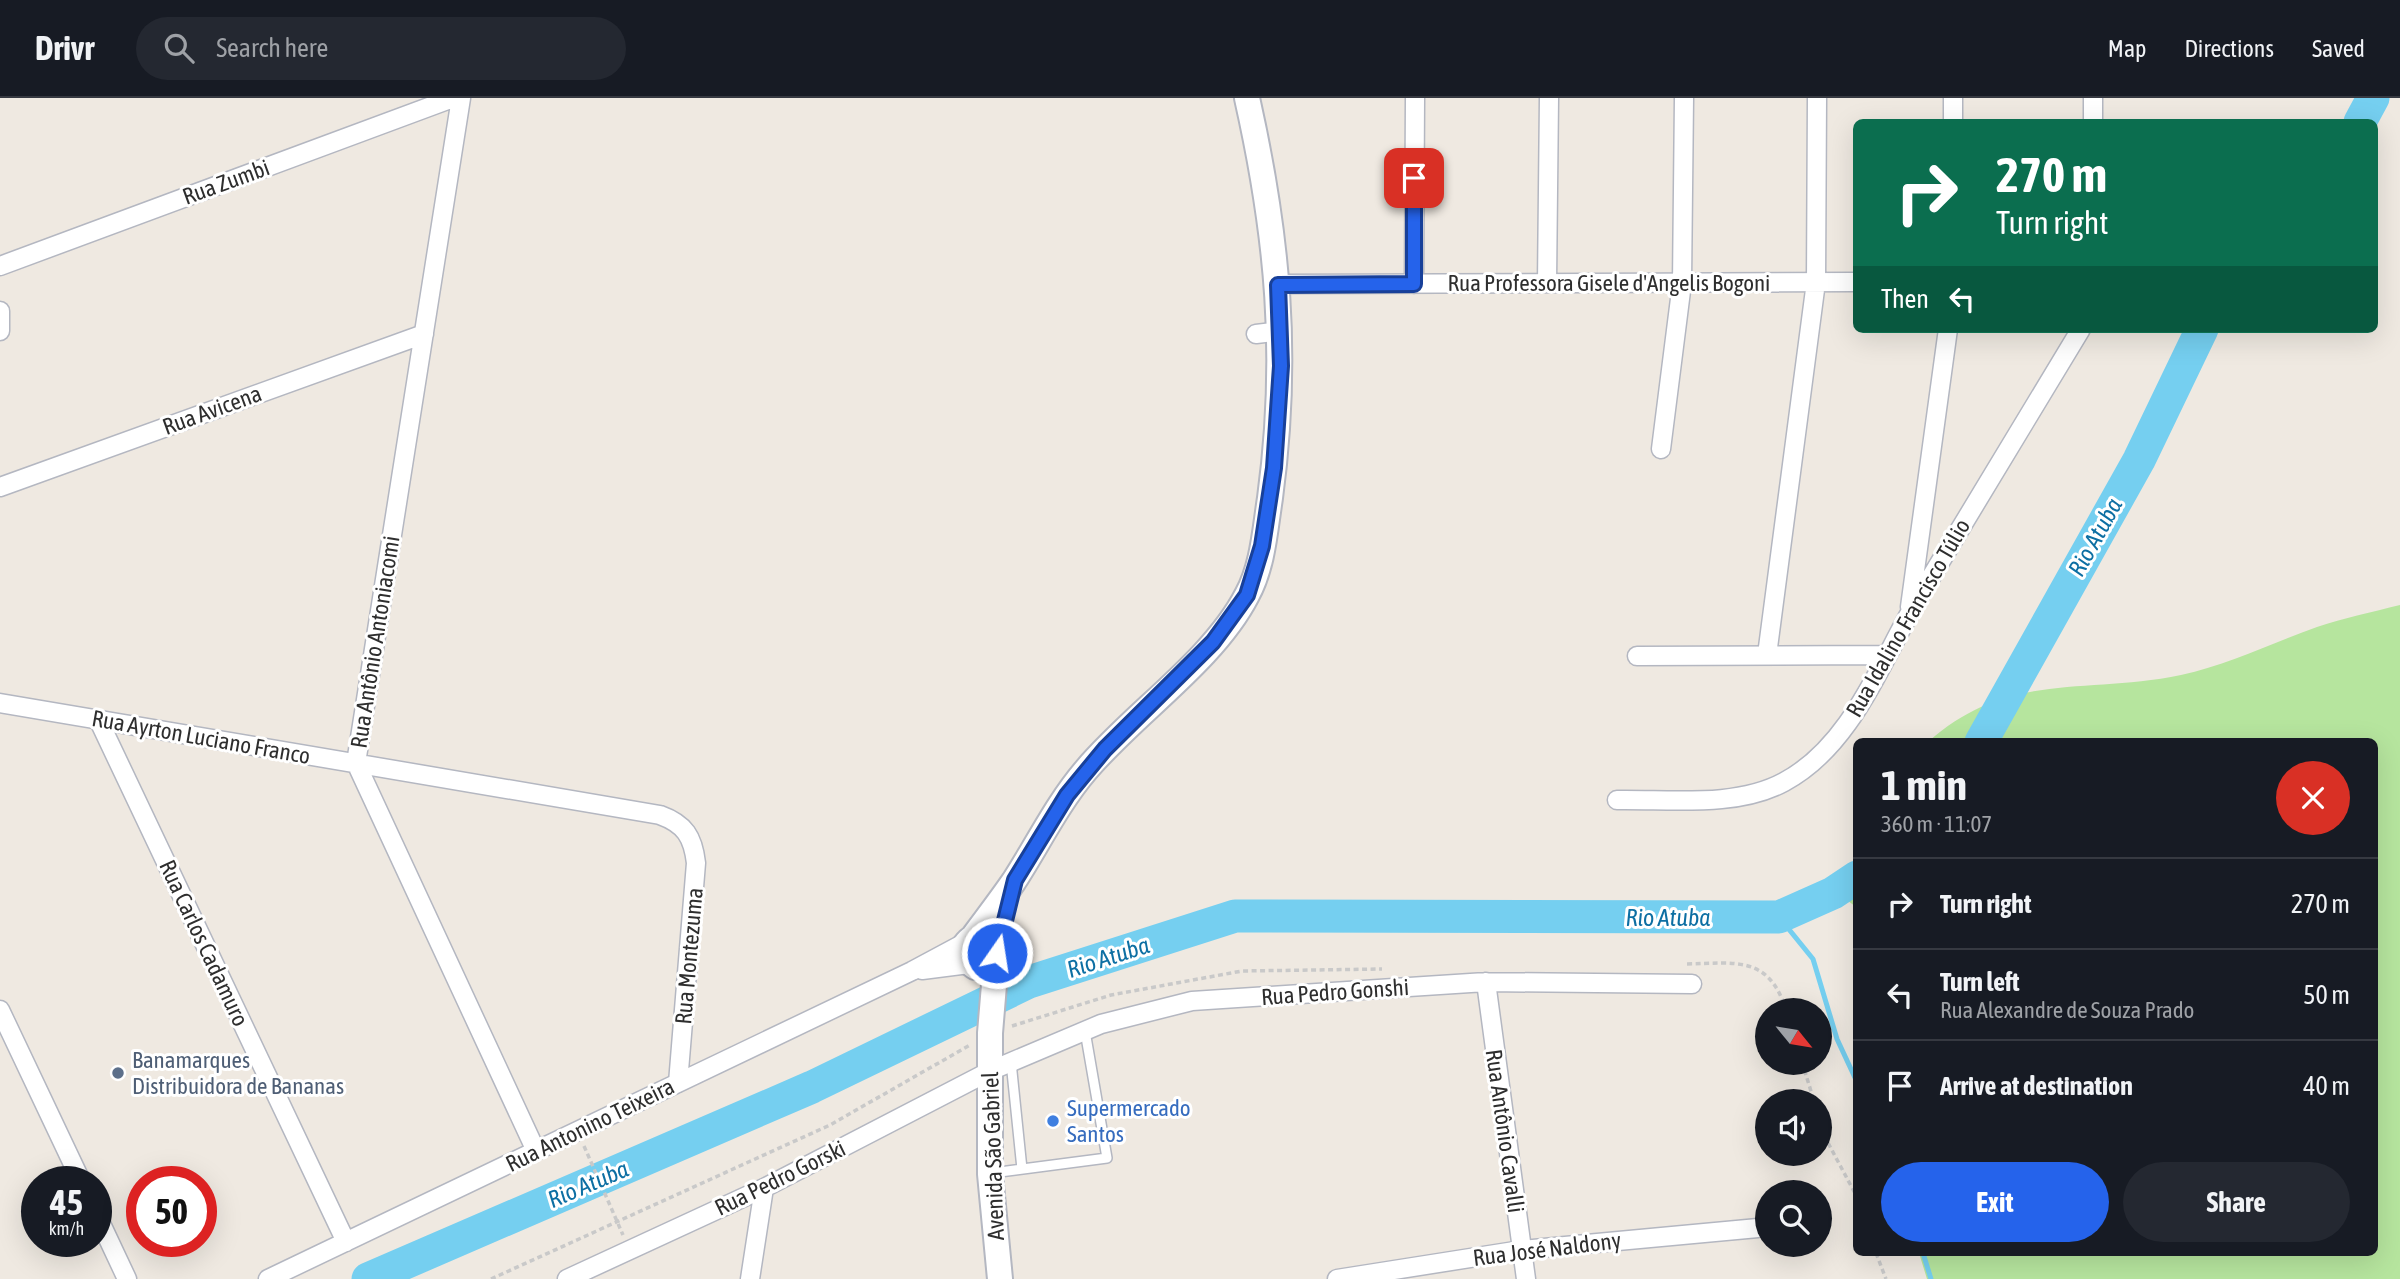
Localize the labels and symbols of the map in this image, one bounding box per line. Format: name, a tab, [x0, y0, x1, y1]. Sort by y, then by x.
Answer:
pin	[1384, 148, 1444, 208]
street label: Rua Zumbi	[179, 154, 273, 210]
street label: Rua Professora Gisele d'Angelis Bogoni	[1448, 270, 1770, 296]
street label: Rua Avicena	[159, 380, 265, 440]
water label: Rio Atuba	[2063, 493, 2127, 581]
street label: Rua Idalino Francisco Túlio	[1841, 514, 1975, 722]
street label: Rua Antônio Antoniacomi	[345, 534, 405, 750]
street label: Rua Ayrton Luciano Franco	[90, 705, 312, 769]
street label: Rua Carlos Cadamuro	[154, 856, 254, 1030]
street label: Rua Montezuma	[670, 886, 708, 1026]
water label: Rio Atuba	[1626, 904, 1710, 931]
position arrow	[960, 916, 1034, 990]
water label: Rio Atuba	[1063, 931, 1153, 983]
street label: Rua Pedro Gonshi	[1260, 974, 1410, 1010]
north arrow	[1755, 998, 1832, 1074]
place label: Banamarques Distribuidora de Bananas	[132, 1047, 344, 1099]
street label: Rua Antônio Cavalli	[1481, 1048, 1529, 1214]
marker: Banamarques Distribuidora de Bananas	[110, 1065, 126, 1081]
street label: Avenida São Gabriel	[977, 1071, 1009, 1241]
street label: Rua Antonino Teixeira	[502, 1073, 678, 1177]
place label: Supermercado Santos	[1067, 1095, 1191, 1147]
marker: Supermercado Santos	[1045, 1113, 1061, 1129]
street label: Rua Pedro Gorski	[710, 1135, 850, 1221]
water label: Rio Atuba	[544, 1155, 632, 1213]
speed limit sign: 50	[126, 1166, 217, 1257]
street label: Rua José Naldony	[1472, 1227, 1622, 1271]

